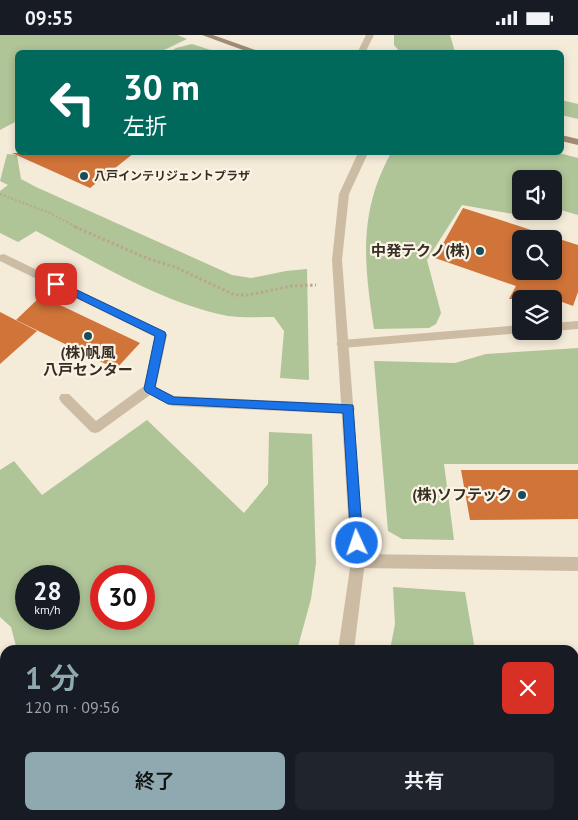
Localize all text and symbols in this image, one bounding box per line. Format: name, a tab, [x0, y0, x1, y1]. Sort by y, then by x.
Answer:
text: 09:55	[25, 6, 73, 30]
text: 30 m	[123, 64, 200, 110]
icon: left	[40, 70, 105, 135]
text: 左折	[123, 112, 167, 140]
place label: 八戸インテリジェントプラザ	[94, 168, 250, 183]
marker: 八戸インテリジェントプラザ	[78, 170, 90, 182]
map controls	[512, 170, 562, 340]
button: sound	[512, 170, 562, 220]
button: search	[512, 230, 562, 280]
place label: 中発テクノ(株)	[371, 241, 470, 260]
marker: 中発テクノ(株)	[474, 245, 486, 257]
pin	[35, 263, 77, 305]
icon: arrive	[42, 270, 70, 298]
button: layers	[512, 290, 562, 340]
marker: (株)帆風 八戸センター	[82, 330, 94, 342]
place label: (株)帆風 八戸センター	[43, 343, 133, 379]
place label: (株)ソフテック	[412, 485, 512, 504]
marker: (株)ソフテック	[516, 489, 528, 501]
position arrow	[330, 516, 382, 568]
speed limit sign: 30	[90, 565, 155, 630]
text: 28	[33, 575, 62, 607]
text: km/h	[34, 602, 61, 617]
text: 1 分	[25, 658, 80, 697]
button: close	[502, 662, 554, 714]
text: 120 m · 09:56	[25, 697, 120, 717]
button: 終了	[25, 752, 285, 810]
button: 共有	[295, 752, 554, 810]

